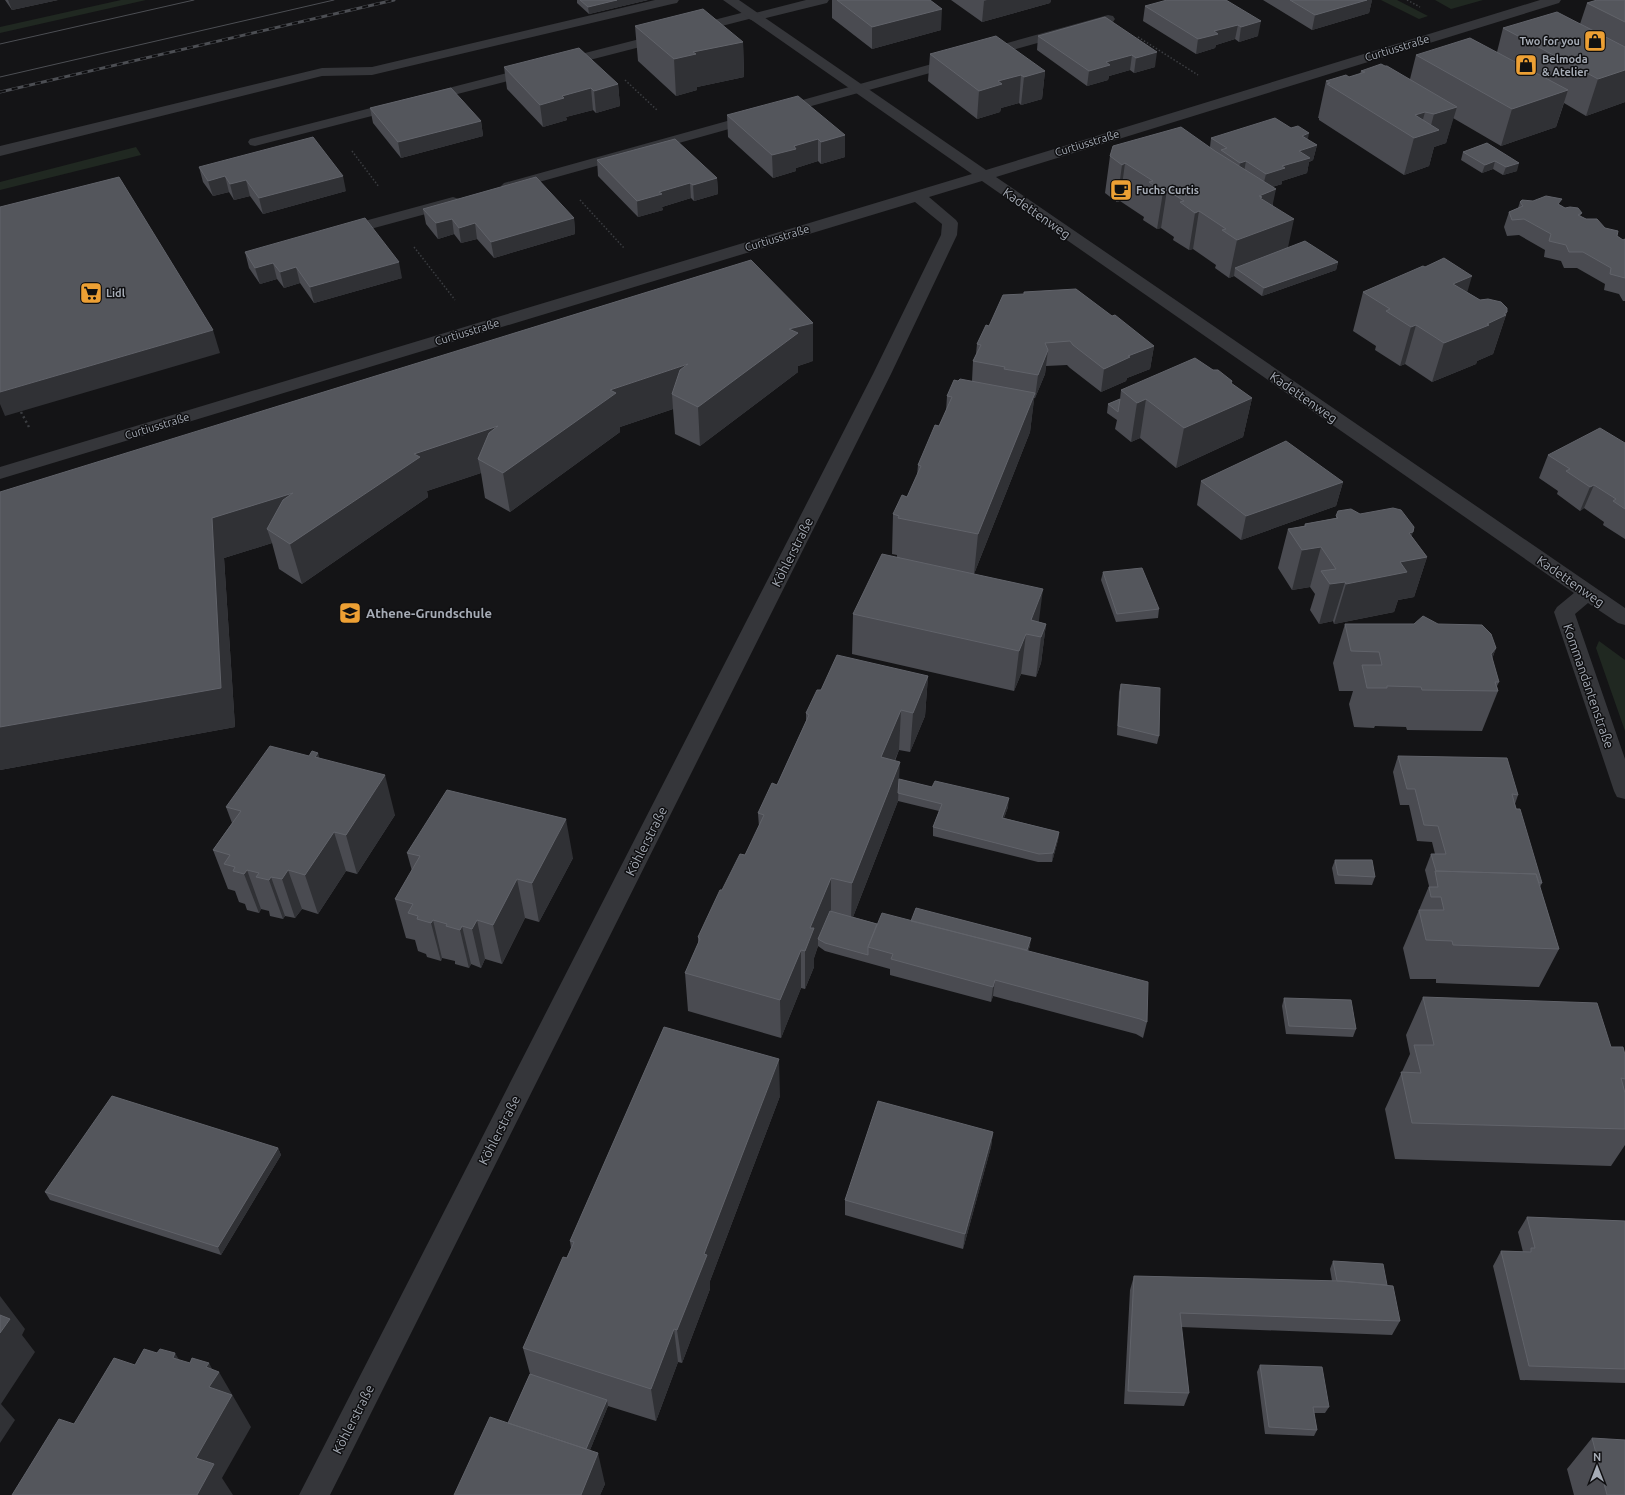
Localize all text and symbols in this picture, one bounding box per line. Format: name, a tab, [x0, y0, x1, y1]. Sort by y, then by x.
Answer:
shop icon: Two for you	[1582, 28, 1608, 54]
street label: Curtiusstraße	[1363, 33, 1431, 63]
place label: Two for you	[1519, 35, 1580, 47]
shop icon: Belmoda & Atelier	[1513, 52, 1539, 78]
place label: Belmoda & Atelier	[1542, 53, 1589, 78]
street label: Curtiusstraße	[1053, 128, 1121, 158]
cafe icon: Fuchs Curtis	[1108, 177, 1134, 203]
place label: Fuchs Curtis	[1136, 184, 1199, 196]
street label: Kadettenweg	[1001, 185, 1073, 241]
street label: Curtiusstraße	[743, 223, 811, 253]
supermarket icon: Lidl	[78, 280, 104, 306]
place label: Lidl	[106, 287, 126, 299]
street label: Curtiusstraße	[433, 317, 501, 347]
street label: Kadettenweg	[1268, 369, 1340, 425]
street label: Curtiusstraße	[123, 411, 191, 441]
street label: Köhlerstraße	[769, 515, 815, 589]
street label: Kadettenweg	[1535, 553, 1607, 609]
school or university icon: Athene-Grundschule	[337, 600, 363, 626]
place label: Athene-Grundschule	[366, 606, 492, 620]
street label: Kommandantenstraße	[1561, 622, 1617, 750]
street label: Köhlerstraße	[623, 804, 669, 878]
street label: Köhlerstraße	[476, 1093, 522, 1167]
street label: Köhlerstraße	[330, 1382, 376, 1456]
north arrow	[1577, 1447, 1617, 1487]
text: N	[1593, 1451, 1601, 1463]

